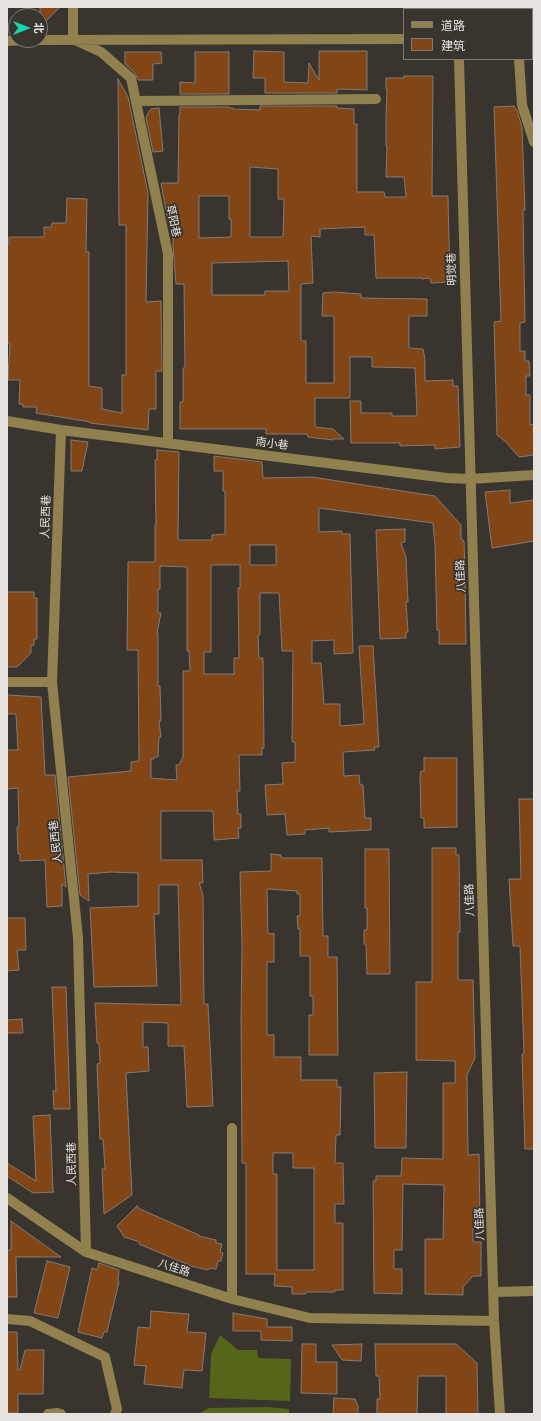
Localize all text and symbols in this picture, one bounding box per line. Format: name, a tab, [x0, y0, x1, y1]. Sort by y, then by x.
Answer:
north arrow	[8, 8, 48, 48]
legend	[403, 8, 533, 60]
text: 道路	[441, 18, 465, 33]
text: 北	[32, 23, 46, 34]
text: 建筑	[441, 38, 465, 53]
street label: 草阳巷	[163, 203, 183, 239]
street label: 明觉巷	[445, 252, 459, 286]
street label: 南小巷	[255, 435, 289, 453]
street label: 人民西巷	[39, 495, 53, 539]
street label: 八佳路	[454, 559, 468, 593]
street label: 人民西巷	[47, 819, 65, 865]
street label: 八佳路	[463, 883, 477, 917]
street label: 人民西巷	[65, 1142, 79, 1186]
street label: 八佳路	[473, 1207, 487, 1241]
street label: 八佳路	[156, 1257, 192, 1279]

